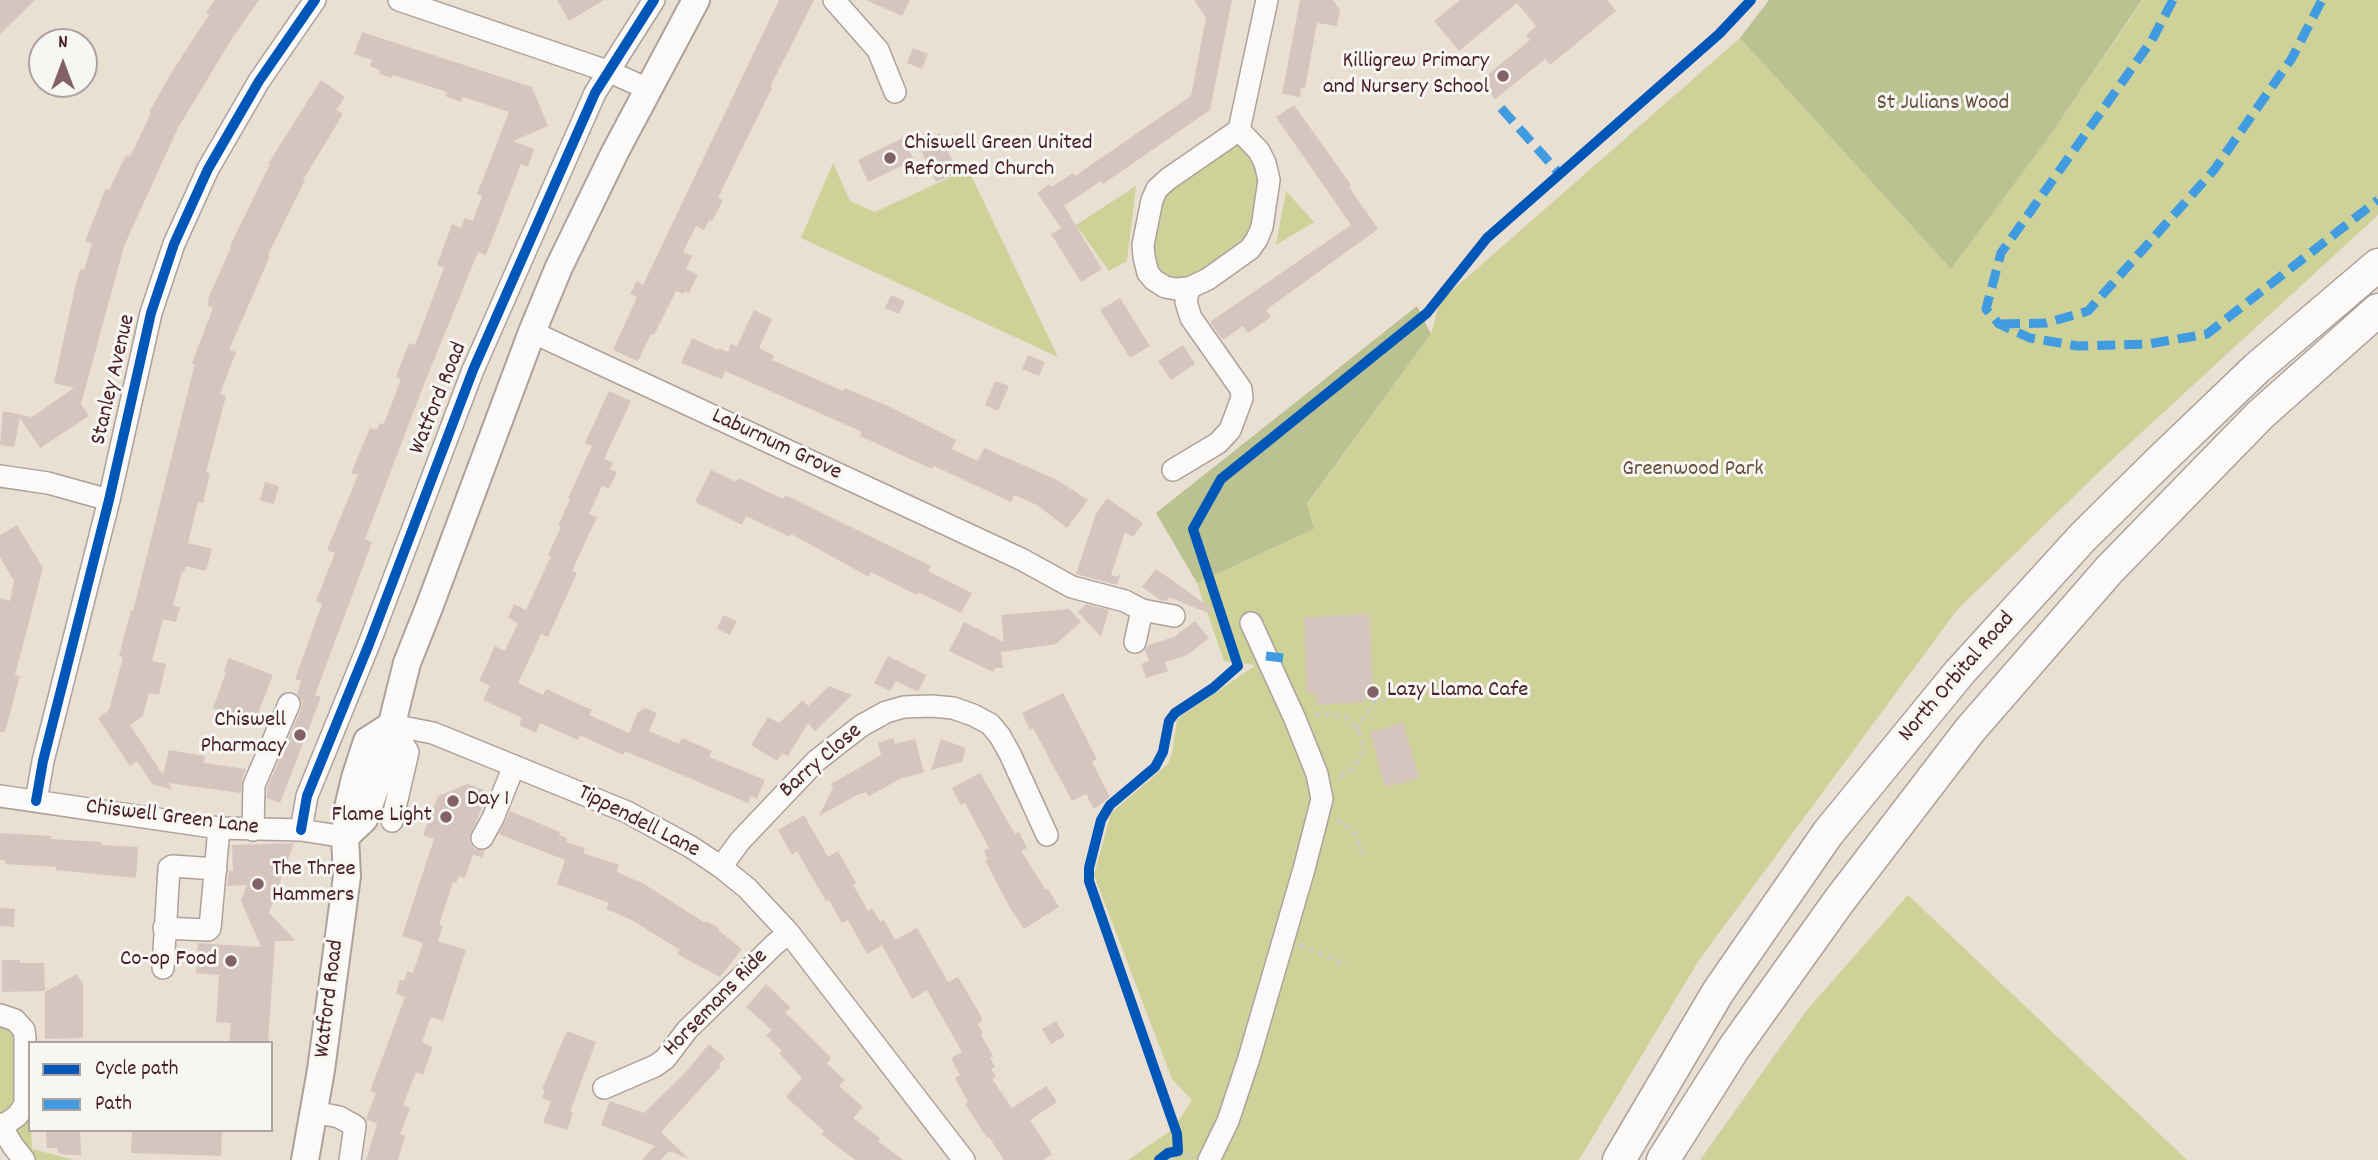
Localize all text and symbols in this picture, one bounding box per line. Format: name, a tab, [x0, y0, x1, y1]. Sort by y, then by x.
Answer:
north arrow	[28, 28, 98, 98]
text: N	[58, 30, 68, 57]
place label: Killigrew Primary and Nursery School	[1323, 49, 1489, 103]
marker: Killigrew Primary and Nursery School	[1495, 68, 1511, 84]
park label: St Julians Wood	[1877, 91, 2009, 119]
place label: Chiswell Green United Reformed Church	[904, 131, 1093, 185]
marker: Chiswell Green United Reformed Church	[882, 150, 898, 166]
street label: Stanley Avenue	[87, 312, 143, 448]
street label: Watford Road	[405, 339, 475, 459]
street label: Laburnum Grove	[707, 404, 845, 488]
park label: Greenwood Park	[1622, 457, 1764, 485]
street label: North Orbital Road	[1894, 607, 2022, 749]
place label: Lazy Llama Cafe	[1387, 678, 1528, 706]
marker: Lazy Llama Cafe	[1365, 684, 1381, 700]
place label: Chiswell Pharmacy	[201, 708, 286, 762]
street label: Barry Close	[775, 719, 869, 805]
marker: Chiswell Pharmacy	[292, 727, 308, 743]
street label: Tippendell Lane	[572, 780, 704, 866]
place label: Day 1	[467, 787, 509, 815]
marker: Day 1	[445, 793, 461, 809]
street label: Chiswell Green Lane	[84, 795, 260, 843]
place label: Flame Light	[332, 803, 432, 831]
marker: Flame Light	[438, 809, 454, 825]
place label: The Three Hammers	[272, 857, 356, 911]
marker: The Three Hammers	[250, 876, 266, 892]
street label: Watford Road	[310, 939, 352, 1059]
street label: Horsemans Ride	[659, 944, 775, 1064]
place label: Co-op Food	[120, 947, 217, 975]
marker: Co-op Food	[223, 953, 239, 969]
legend	[28, 1041, 273, 1132]
text: Cycle path	[95, 1055, 178, 1085]
text: Path	[95, 1090, 132, 1120]

